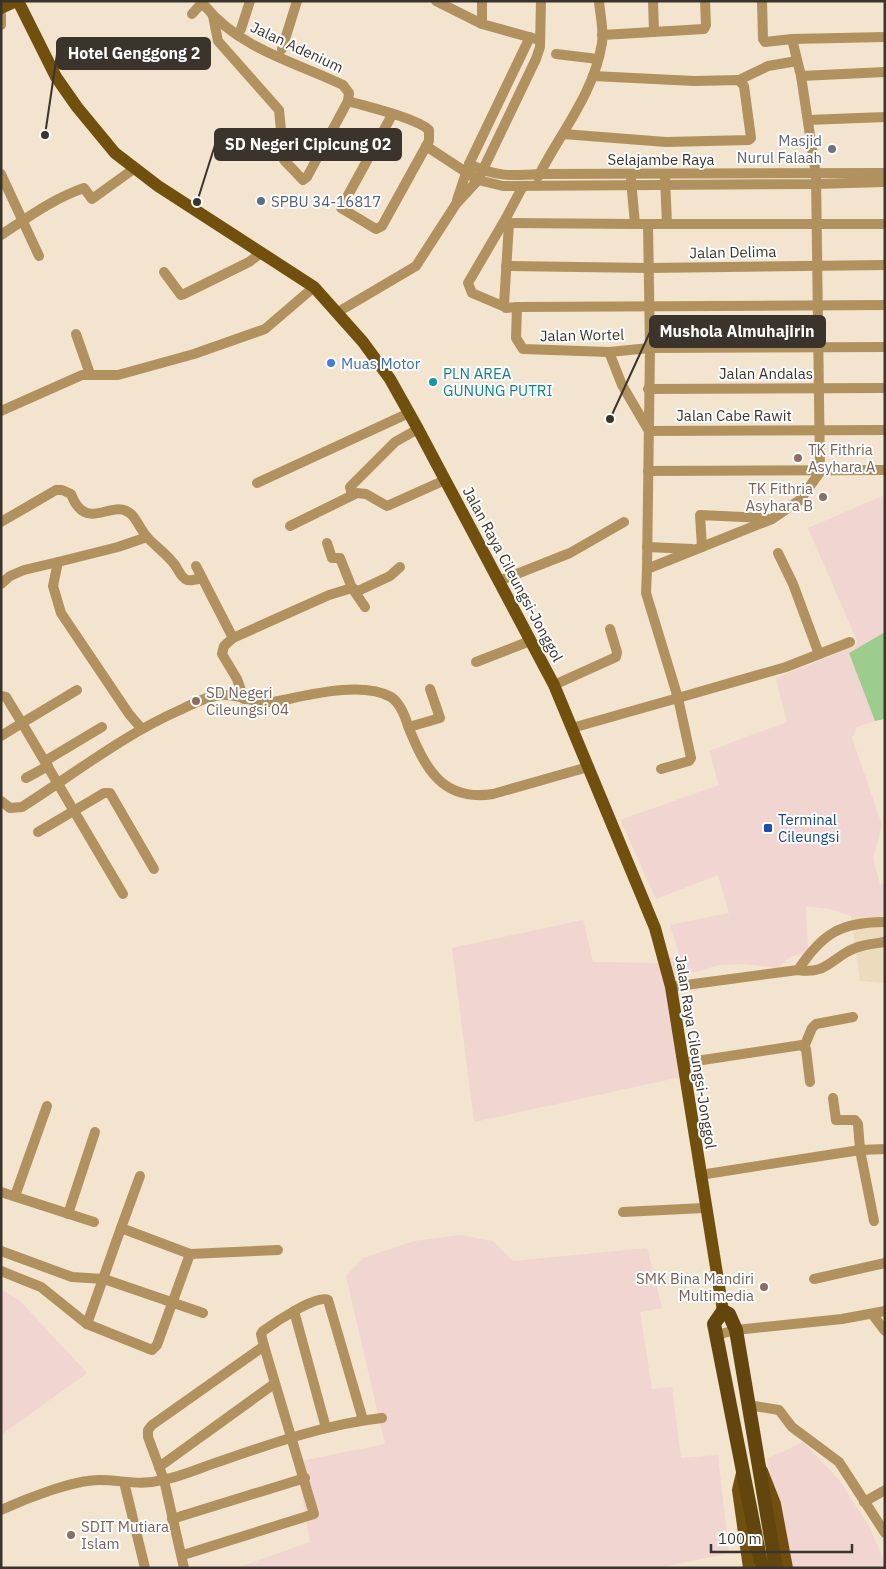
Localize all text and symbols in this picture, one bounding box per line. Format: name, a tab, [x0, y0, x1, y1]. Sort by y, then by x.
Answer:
street label: Jalan Adenium	[248, 17, 346, 77]
callout: Hotel Genggong 2	[57, 38, 210, 69]
text: Hotel Genggong 2	[68, 43, 200, 63]
callout: SD Negeri Cipicung 02	[215, 129, 401, 160]
place label: Masjid Nurul Falaah	[737, 131, 822, 167]
text: SD Negeri Cipicung 02	[225, 134, 391, 154]
marker: Masjid Nurul Falaah	[826, 143, 838, 155]
street label: Selajambe Raya	[607, 150, 715, 169]
place label: SPBU 34-16817	[271, 192, 381, 211]
marker: SPBU 34-16817	[255, 195, 267, 207]
street label: Jalan Delima	[689, 242, 777, 262]
callout: Mushola Almuhajirin	[650, 316, 825, 347]
text: Mushola Almuhajirin	[659, 321, 815, 341]
street label: Jalan Wortel	[540, 325, 624, 345]
place label: Muas Motor	[341, 354, 421, 373]
marker: Muas Motor	[325, 357, 337, 369]
place label: PLN AREA GUNUNG PUTRI	[443, 364, 552, 400]
street label: Jalan Andalas	[719, 364, 813, 383]
marker: PLN AREA GUNUNG PUTRI	[427, 376, 439, 388]
street label: Jalan Cabe Rawit	[676, 406, 792, 425]
place label: TK Fithria Asyhara A	[808, 440, 876, 476]
marker: TK Fithria Asyhara A	[792, 452, 804, 464]
place label: TK Fithria Asyhara B	[746, 479, 813, 515]
street label: Jalan Raya Cileungsi-Jonggol	[459, 483, 567, 665]
marker: TK Fithria Asyhara B	[817, 491, 829, 503]
place label: SD Negeri Cileungsi 04	[206, 683, 289, 719]
marker: SD Negeri Cileungsi 04	[190, 695, 202, 707]
place label: Terminal Cileungsi	[778, 810, 839, 846]
marker: Terminal Cileungsi	[762, 822, 774, 834]
street label: Jalan Raya Cileungsi-Jonggol	[671, 954, 721, 1150]
place label: SMK Bina Mandiri Multimedia	[636, 1269, 754, 1305]
marker: SMK Bina Mandiri Multimedia	[758, 1281, 770, 1293]
place label: SDIT Mutiara Islam	[81, 1517, 169, 1553]
scale bar	[711, 1522, 852, 1554]
marker: SDIT Mutiara Islam	[65, 1529, 77, 1541]
text: 100 m	[718, 1529, 762, 1548]

